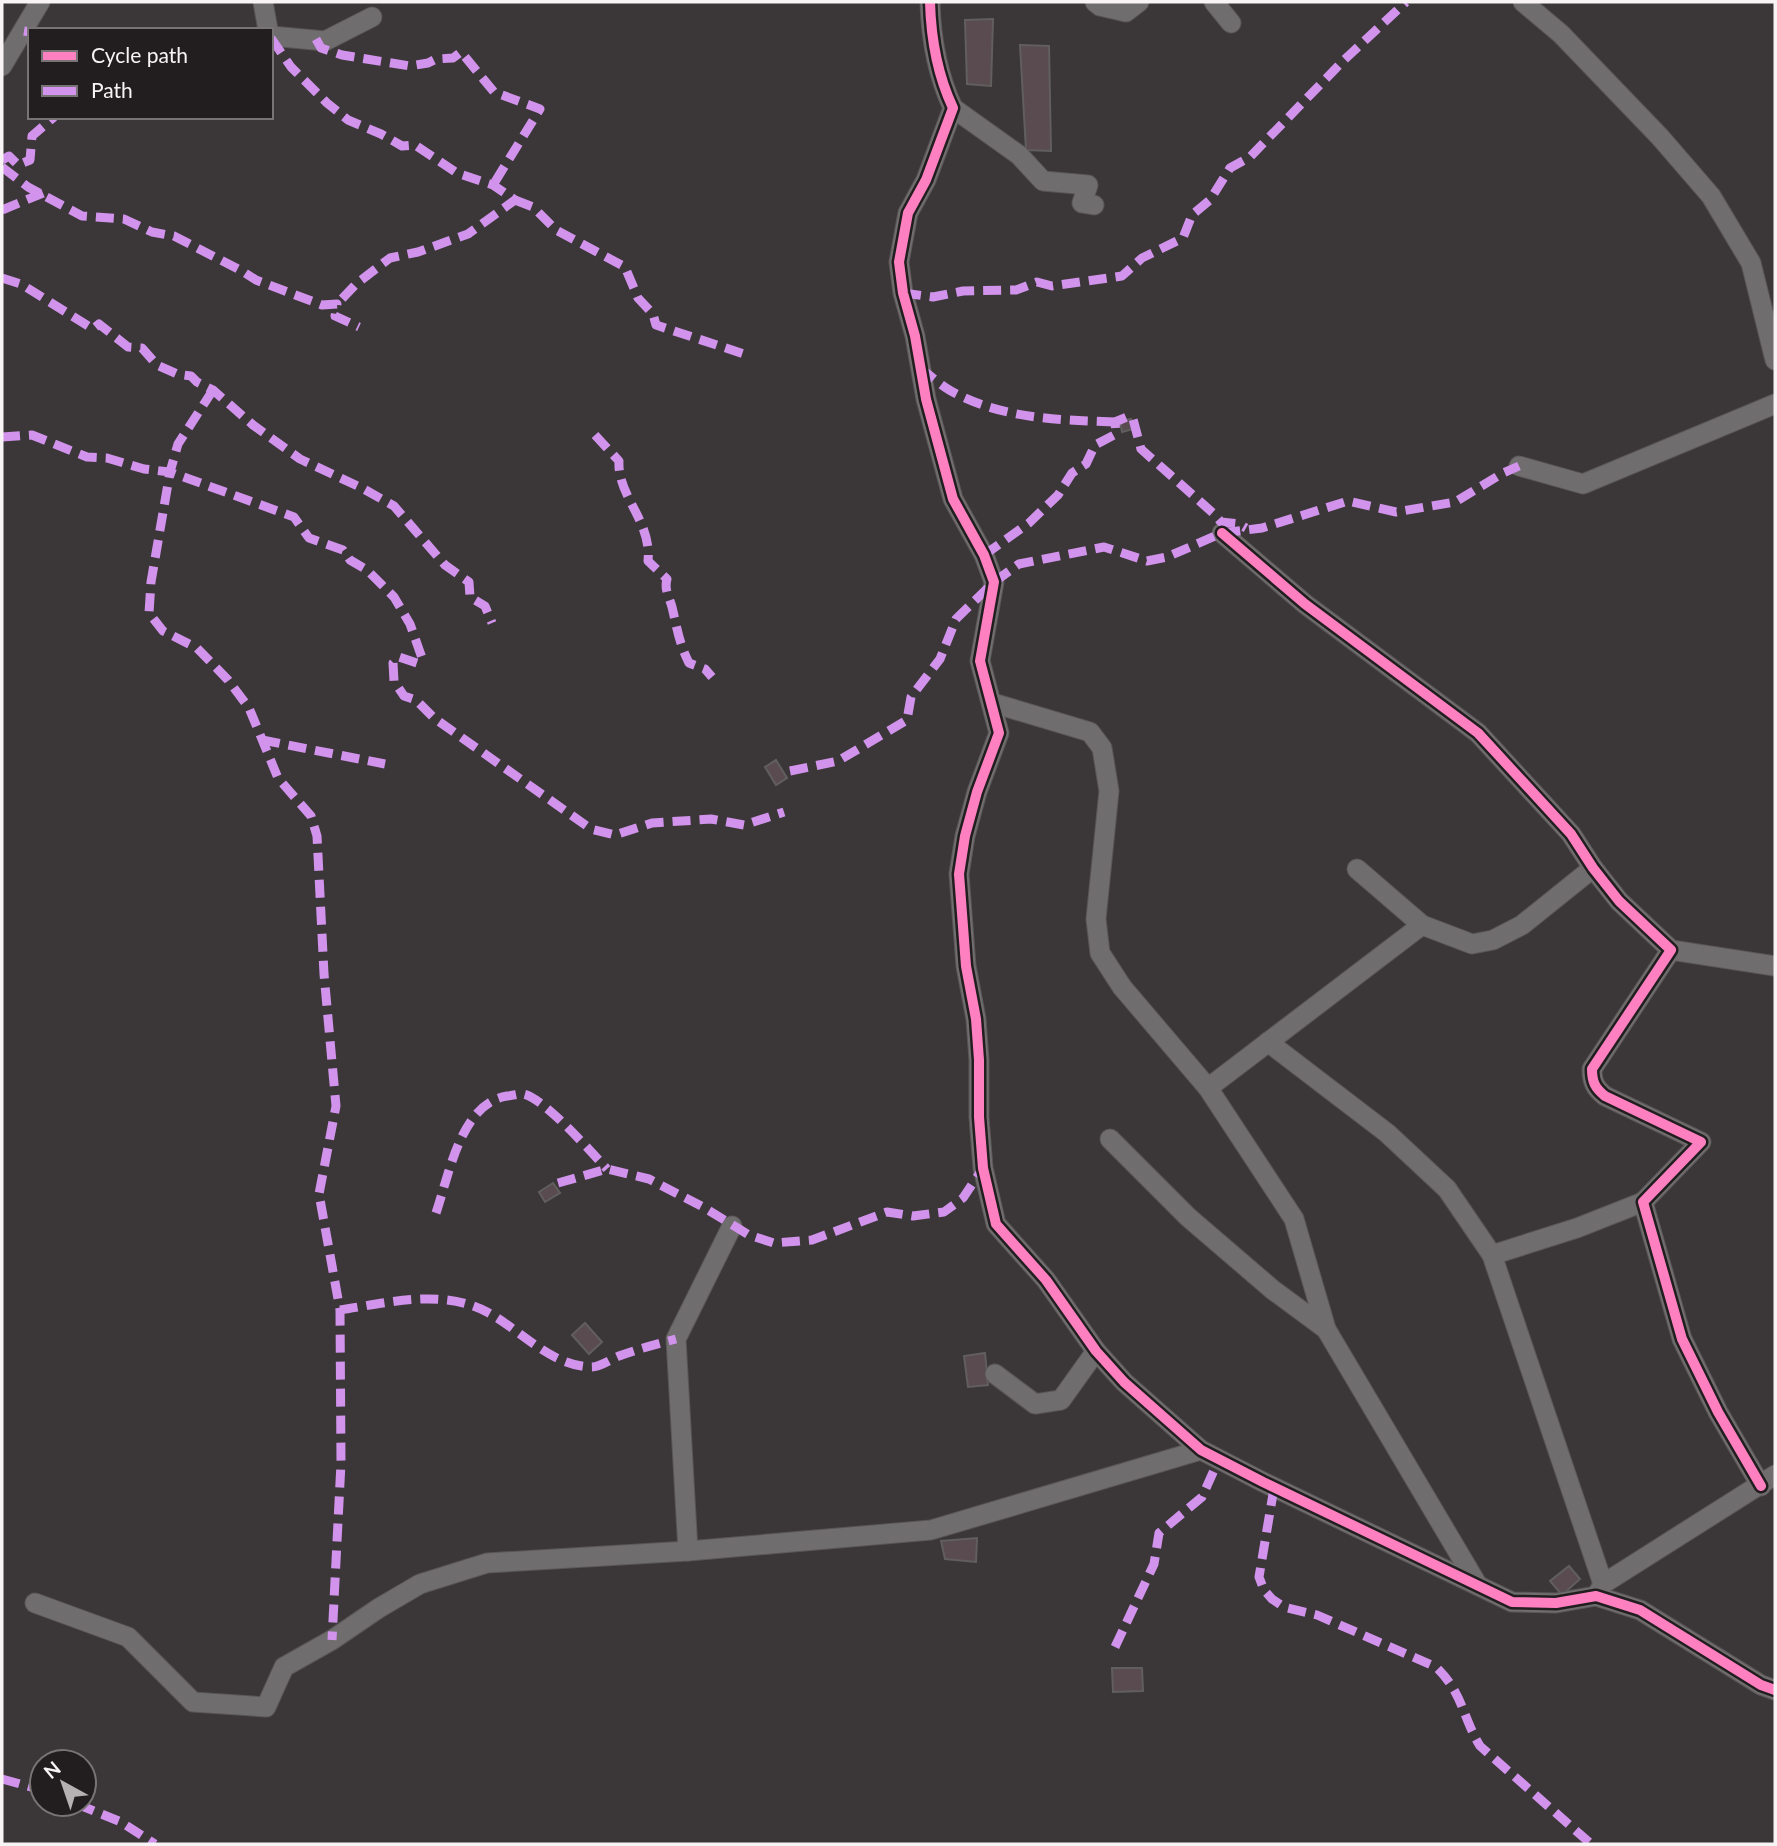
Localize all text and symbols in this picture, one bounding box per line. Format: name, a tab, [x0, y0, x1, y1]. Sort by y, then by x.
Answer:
legend	[28, 28, 273, 119]
text: Cycle path	[91, 42, 188, 67]
text: Path	[91, 77, 133, 102]
north arrow	[28, 1748, 98, 1818]
text: N	[39, 1756, 65, 1783]

